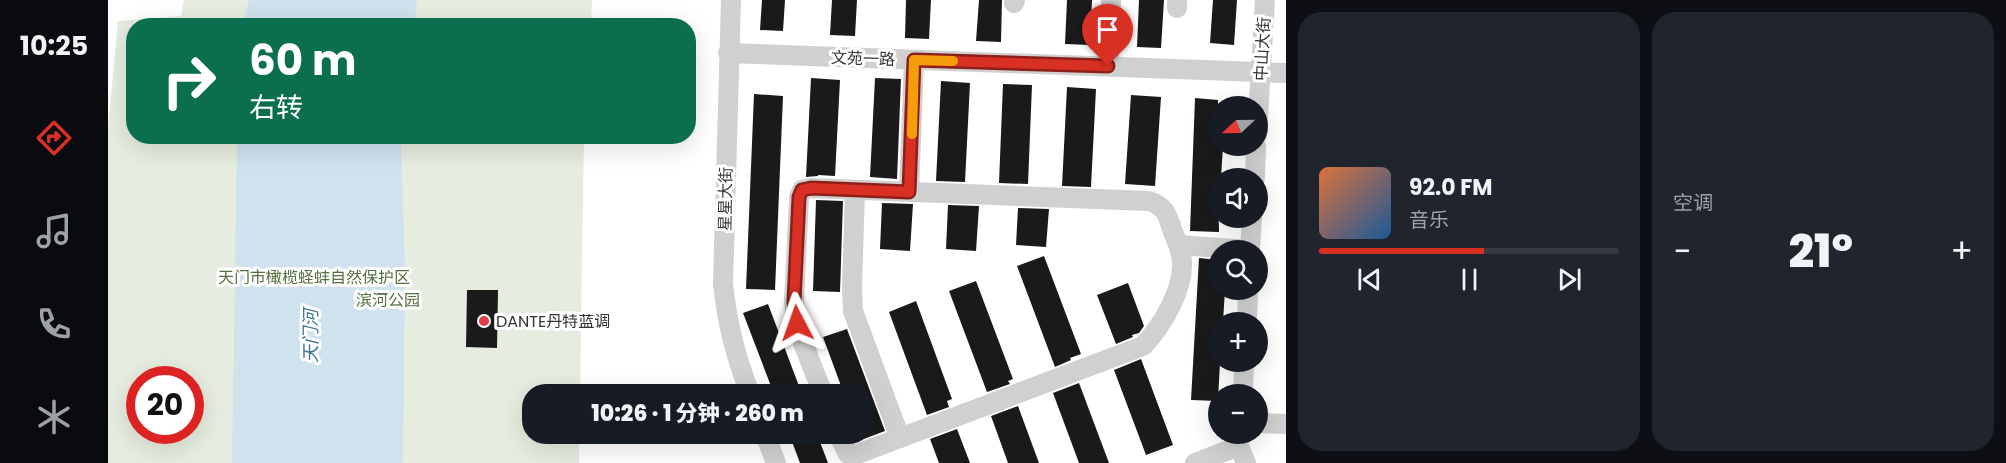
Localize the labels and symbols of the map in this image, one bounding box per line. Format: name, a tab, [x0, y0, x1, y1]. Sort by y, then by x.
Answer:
pin	[1082, 4, 1133, 66]
street label: 中山大街	[1249, 16, 1276, 82]
street label: 文苑一路	[831, 46, 895, 71]
north arrow	[1208, 96, 1268, 156]
street label: 星星大街	[713, 167, 738, 231]
park label: 天门市橄榄蛏蚌自然保护区	[218, 266, 410, 289]
park label: 滨河公园	[356, 289, 420, 312]
position arrow	[765, 291, 829, 355]
water label: 天门河	[298, 306, 323, 363]
place label: DANTE丹特蓝调	[496, 310, 610, 333]
marker: DANTE丹特蓝调	[477, 314, 491, 328]
speed limit sign: 20	[126, 366, 204, 444]

